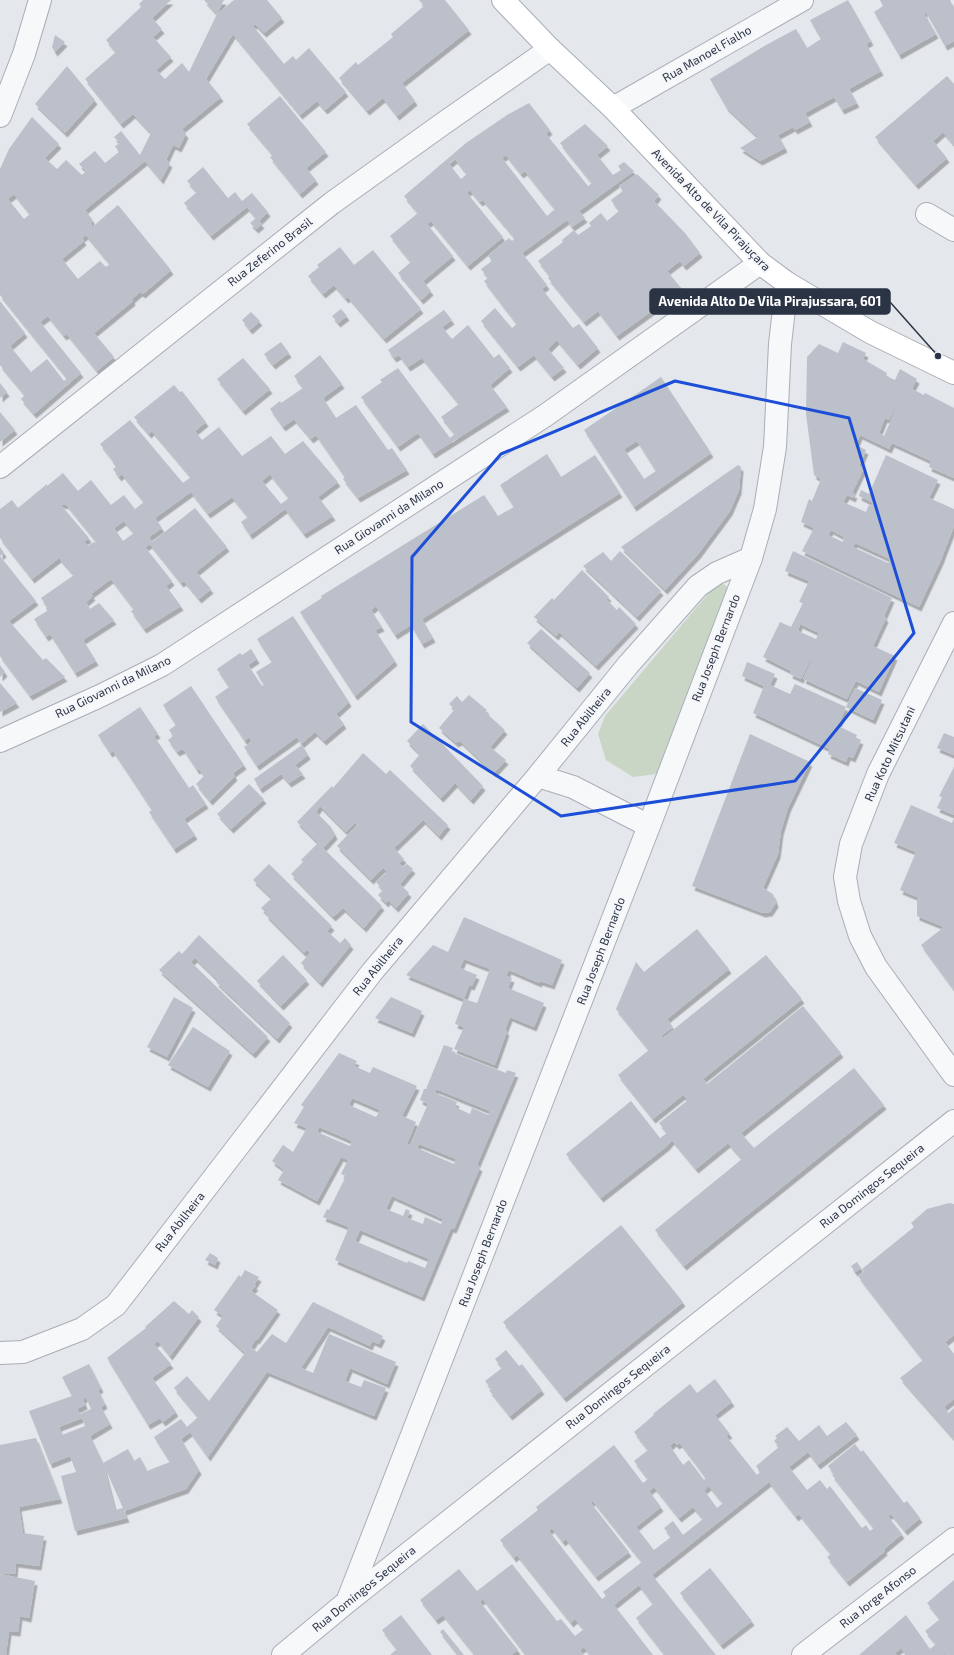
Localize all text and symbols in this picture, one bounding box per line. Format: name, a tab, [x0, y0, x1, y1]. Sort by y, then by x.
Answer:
street label: Rua Manoel Fialho	[660, 22, 754, 84]
street label: Avenida Alto de Vila Pirajuçara	[649, 145, 774, 274]
street label: Rua Zeferino Brasil	[224, 214, 315, 289]
callout: Avenida Alto De Vila Pirajussara, 601	[650, 289, 890, 314]
text: Avenida Alto De Vila Pirajussara, 601	[659, 293, 881, 309]
street label: Rua Giovanni da Milano	[331, 476, 446, 557]
street label: Rua Joseph Bernardo	[688, 592, 742, 703]
street label: Rua Giovanni da Milano	[52, 652, 173, 720]
street label: Rua Abilheira	[557, 684, 613, 749]
street label: Rua Koto Mitsutani	[861, 704, 917, 803]
street label: Rua Joseph Bernardo	[573, 895, 627, 1006]
street label: Rua Abilheira	[349, 933, 405, 998]
street label: Rua Domingos Sequeira	[816, 1140, 926, 1230]
street label: Rua Abilheira	[152, 1189, 207, 1254]
street label: Rua Joseph Bernardo	[455, 1197, 509, 1308]
street label: Rua Domingos Sequeira	[562, 1341, 672, 1431]
street label: Rua Domingos Sequeira	[309, 1542, 418, 1634]
street label: Rua Jorge Afonso	[836, 1562, 918, 1630]

